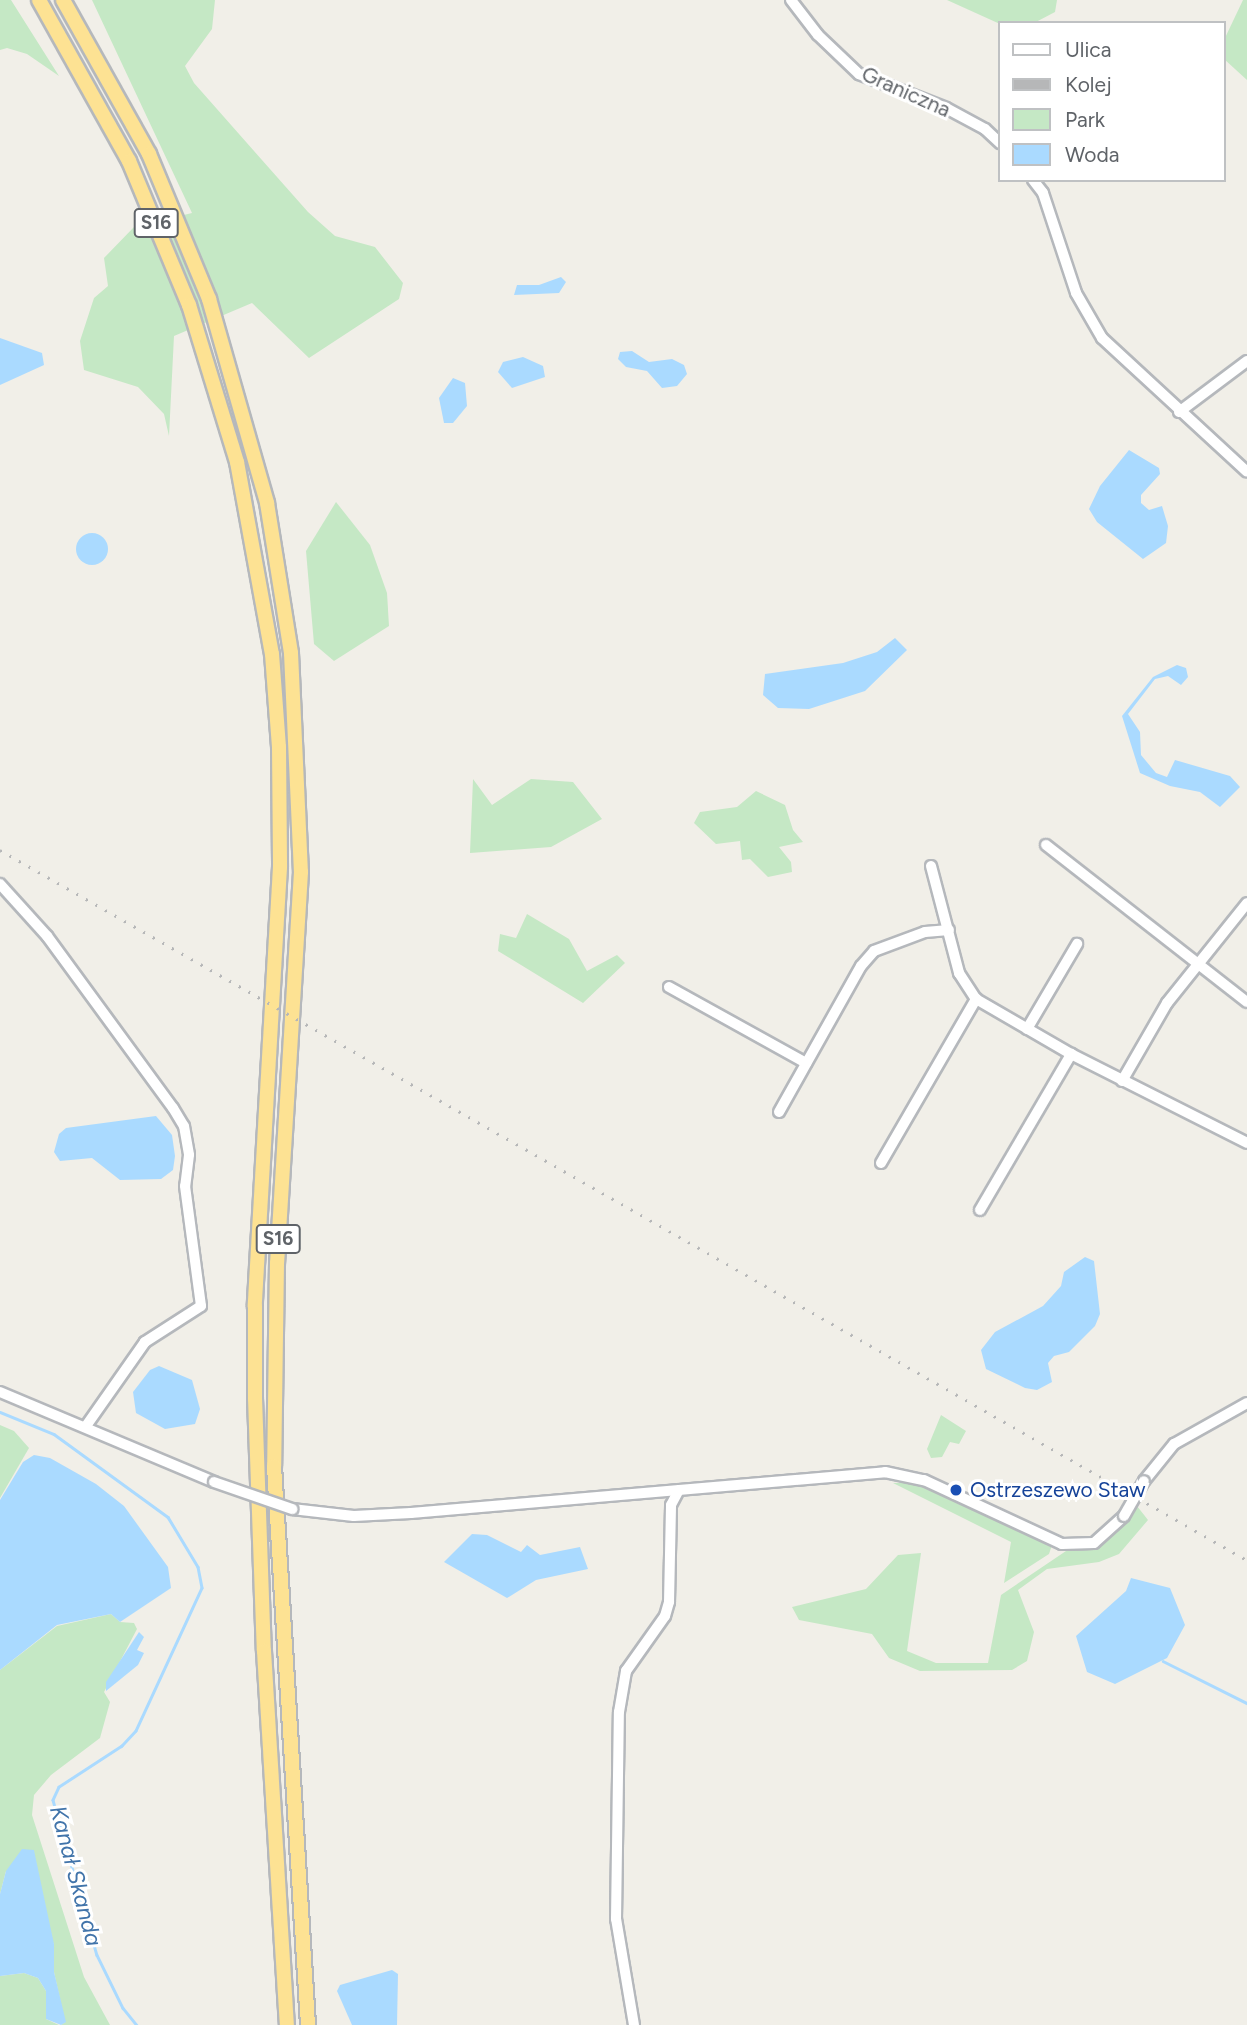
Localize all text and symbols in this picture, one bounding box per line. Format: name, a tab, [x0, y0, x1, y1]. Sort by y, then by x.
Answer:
legend	[998, 21, 1226, 182]
text: Ulica	[1065, 37, 1111, 62]
street label: Graniczna	[858, 61, 954, 123]
text: Kolej	[1065, 72, 1112, 97]
text: Park	[1065, 107, 1105, 132]
text: Woda	[1065, 142, 1120, 167]
road number: S16	[133, 208, 179, 238]
road number: S16	[255, 1224, 301, 1254]
place label: Ostrzeszewo Staw	[970, 1477, 1146, 1503]
marker: Ostrzeszewo Staw	[948, 1482, 964, 1498]
water label: Kanał Skanda	[44, 1803, 108, 1949]

